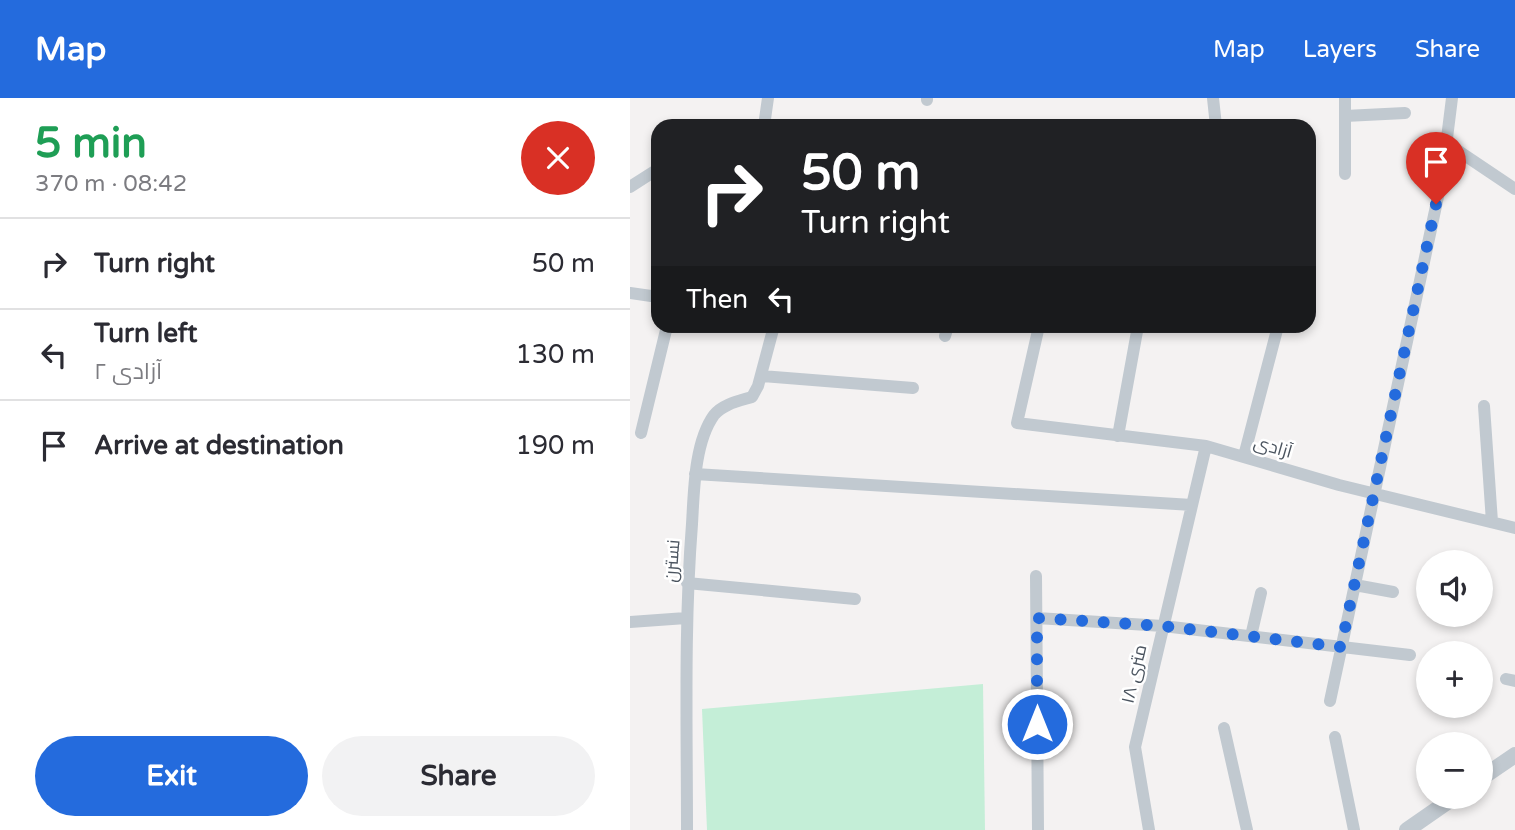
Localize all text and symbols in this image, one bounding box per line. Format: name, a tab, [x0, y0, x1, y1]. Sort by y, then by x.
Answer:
text: Map	[35, 30, 106, 69]
text: Map	[1213, 35, 1265, 64]
text: Layers	[1303, 35, 1377, 64]
text: Share	[1415, 35, 1480, 64]
text: 5 min	[35, 118, 147, 169]
button: close	[521, 121, 595, 195]
pin	[1406, 132, 1466, 204]
icon: arrive	[1417, 143, 1455, 181]
text: 50 m	[801, 144, 920, 203]
icon: right	[686, 147, 777, 238]
text: 370 m · 08:42	[35, 170, 187, 198]
text: Turn right	[801, 204, 950, 242]
icon: right	[35, 245, 73, 283]
text: Turn right	[94, 248, 215, 279]
text: 50 m	[532, 248, 595, 279]
icon: left	[762, 280, 800, 318]
text: Then	[686, 284, 748, 315]
text: Turn left	[94, 318, 197, 349]
icon: left	[35, 336, 73, 374]
text: 130 m	[515, 339, 595, 370]
text: آزادی ۲	[94, 358, 162, 386]
icon: arrive	[35, 427, 73, 465]
text: Arrive at destination	[94, 430, 344, 461]
text: 190 m	[515, 430, 595, 461]
street label: آزادی	[1251, 431, 1295, 463]
street label: نسترن	[660, 539, 684, 583]
map controls	[1416, 550, 1493, 809]
button: sound	[1416, 550, 1493, 627]
button: +	[1416, 641, 1493, 718]
street label: ۱۸ متری	[1117, 642, 1151, 706]
position arrow	[1000, 687, 1074, 761]
button: −	[1416, 732, 1493, 809]
button: Exit	[35, 736, 308, 816]
button: Share	[322, 736, 595, 816]

